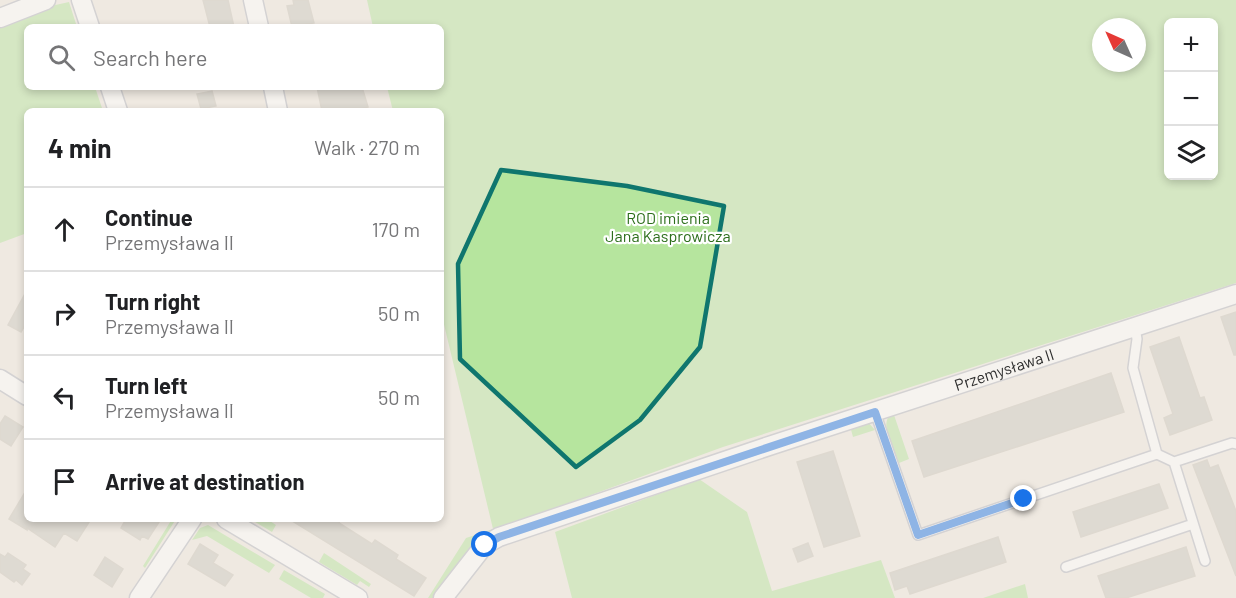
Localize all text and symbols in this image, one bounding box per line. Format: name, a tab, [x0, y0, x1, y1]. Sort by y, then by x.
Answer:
north arrow	[1092, 18, 1146, 72]
map controls	[1164, 18, 1218, 180]
button: +	[1164, 18, 1218, 72]
search box	[24, 24, 444, 90]
icon: search	[45, 41, 78, 74]
text: Search here	[93, 44, 207, 70]
button: −	[1164, 72, 1218, 126]
button: layers	[1164, 126, 1218, 180]
text: 4 min	[48, 132, 112, 163]
text: Walk · 270 m	[314, 135, 420, 159]
text: Continue	[105, 204, 193, 230]
park label: ROD imienia Jana Kasprowicza	[605, 208, 731, 245]
icon: ahead	[48, 213, 81, 246]
text: 170 m	[372, 217, 420, 241]
text: Przemysława II	[105, 230, 234, 254]
text: Turn right	[105, 288, 200, 314]
icon: right	[48, 297, 81, 330]
text: 50 m	[378, 301, 420, 325]
text: Przemysława II	[105, 314, 234, 338]
street label: Przemysława II	[952, 344, 1056, 394]
text: Turn left	[105, 372, 188, 398]
icon: left	[48, 381, 81, 414]
text: 50 m	[378, 385, 420, 409]
text: Przemysława II	[105, 398, 234, 422]
icon: arrive	[48, 465, 81, 498]
text: Arrive at destination	[105, 468, 304, 494]
route end	[1010, 485, 1036, 511]
route start	[471, 531, 497, 557]

